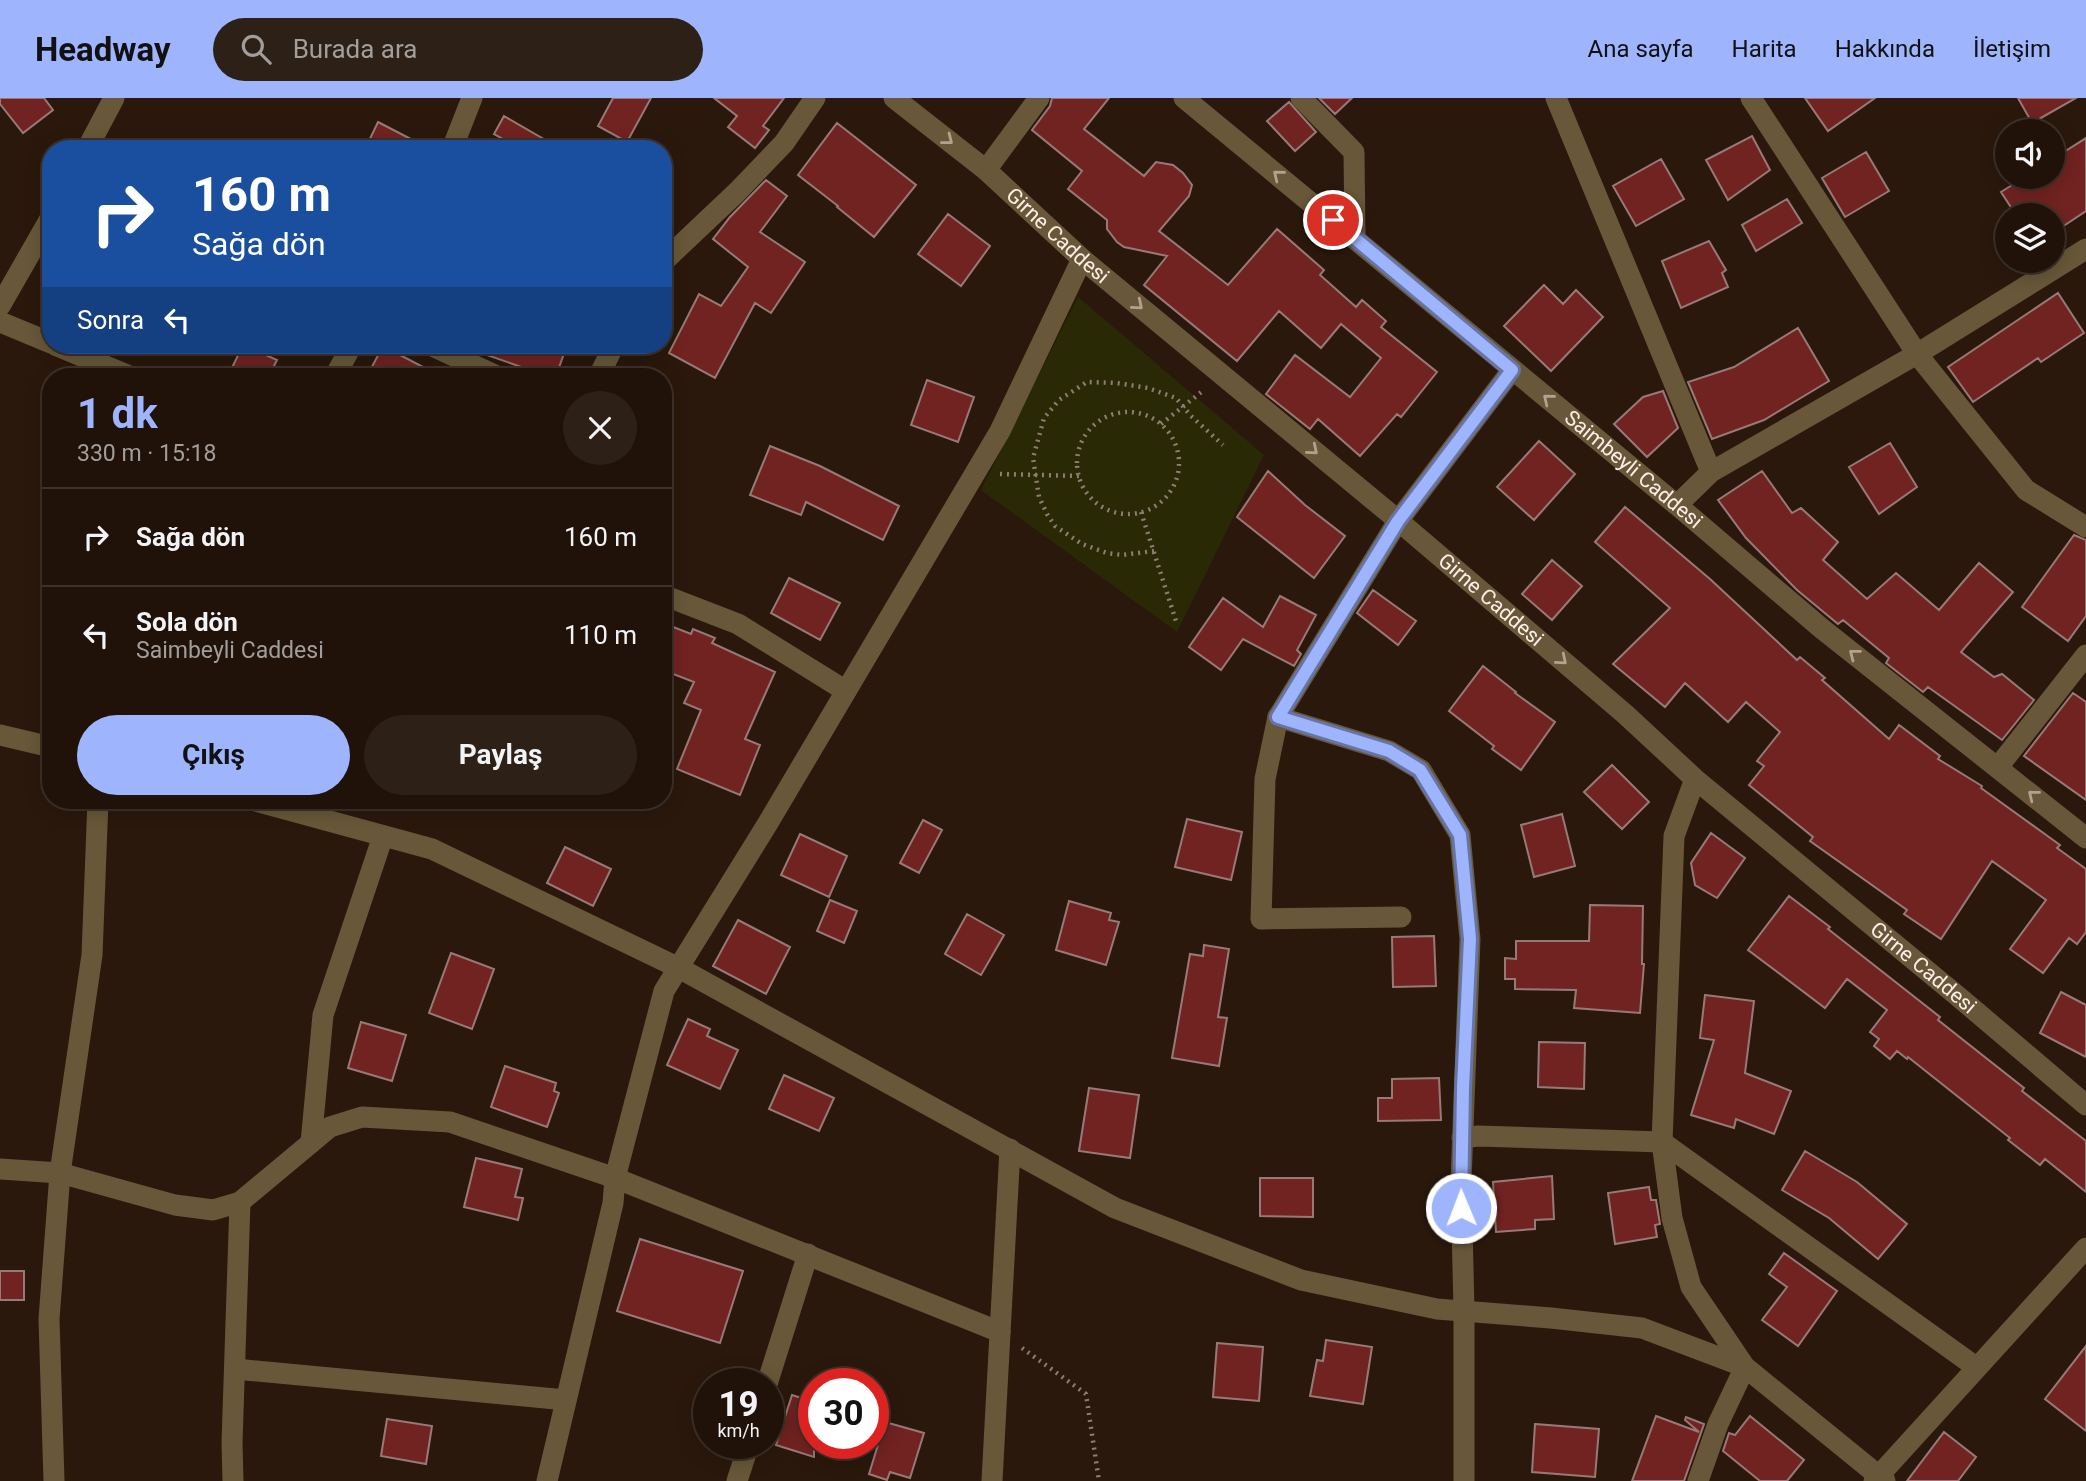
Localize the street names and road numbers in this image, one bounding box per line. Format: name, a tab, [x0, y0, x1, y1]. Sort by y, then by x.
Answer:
street label: Girne Caddesi	[1001, 183, 1114, 288]
street label: Saimbeyli Caddesi	[1560, 405, 1707, 533]
street label: Girne Caddesi	[1434, 548, 1548, 651]
street label: Girne Caddesi	[1865, 917, 1981, 1019]

